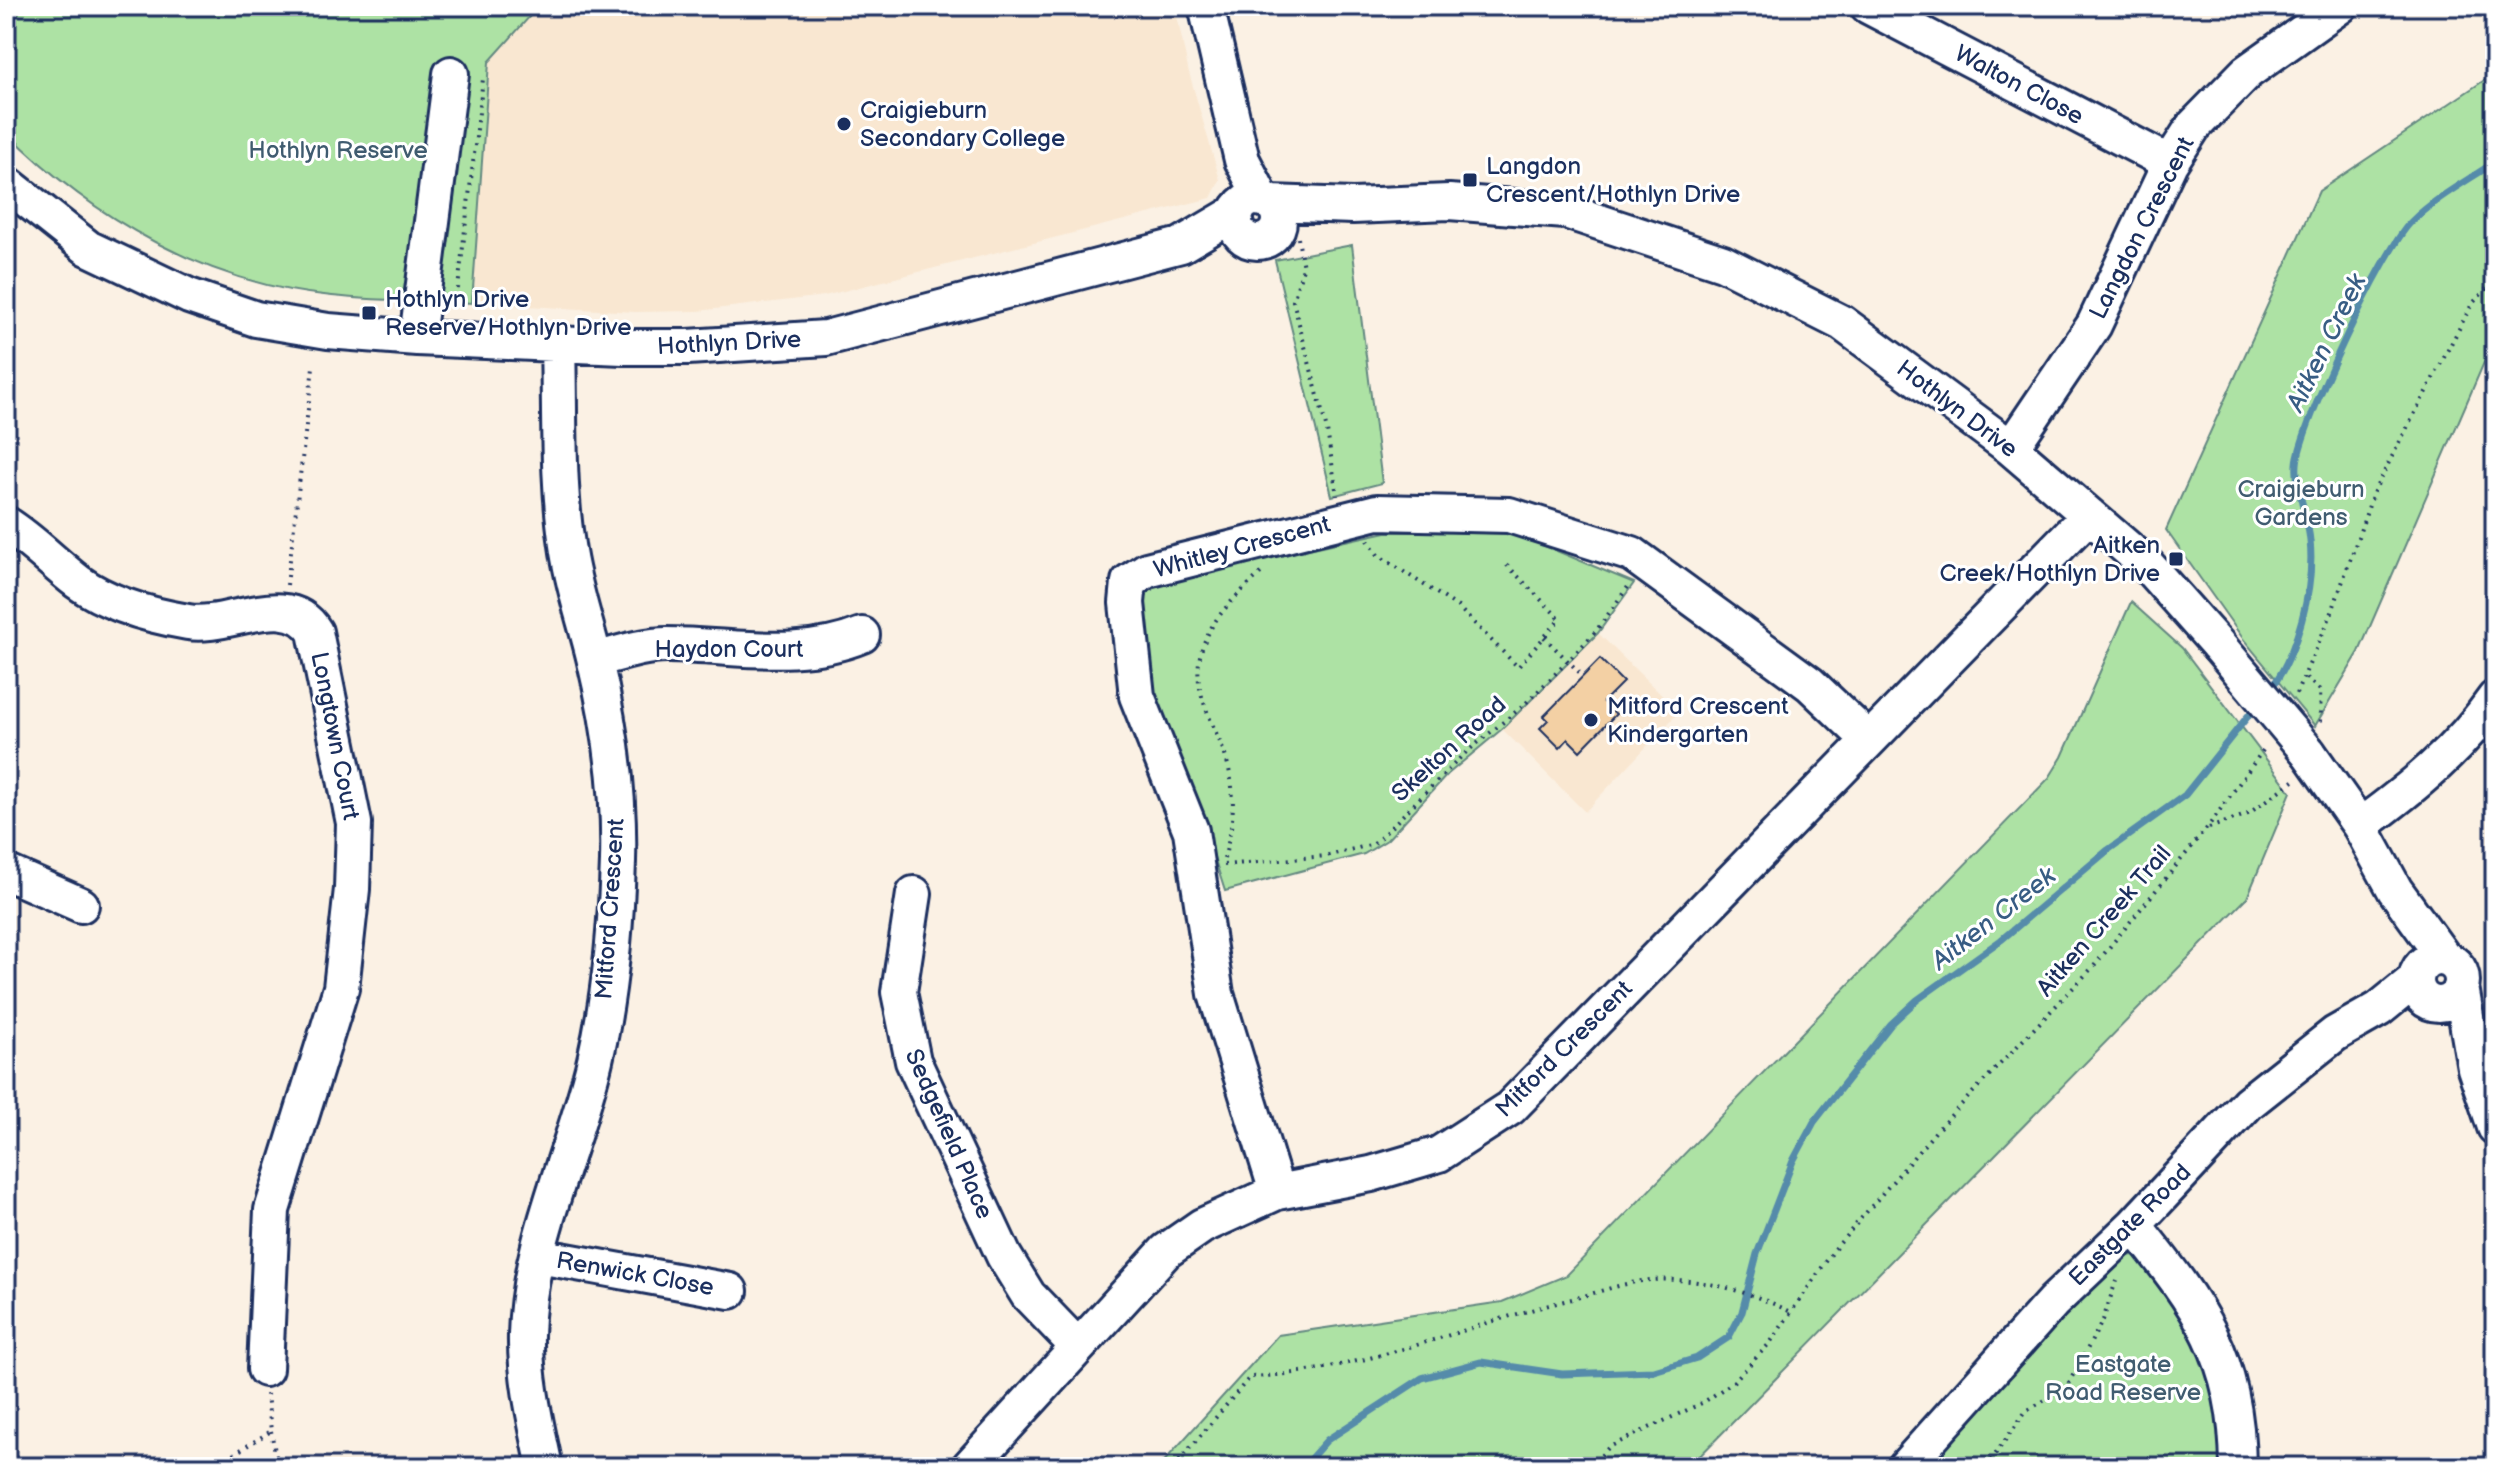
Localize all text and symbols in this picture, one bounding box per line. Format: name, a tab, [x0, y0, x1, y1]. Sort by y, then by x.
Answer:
street label: Walton Close	[1950, 39, 2088, 131]
place label: Craigieburn Secondary College	[860, 96, 1065, 153]
marker: Craigieburn Secondary College	[835, 115, 853, 133]
street label: Langdon Crescent	[2084, 131, 2201, 324]
park label: Hothlyn Reserve	[248, 136, 428, 165]
place label: Langdon Crescent/Hothlyn Drive	[1486, 152, 1740, 209]
marker: Langdon Crescent/Hothlyn Drive	[1461, 171, 1479, 189]
water label: Aitken Creek	[2279, 268, 2374, 419]
place label: Hothlyn Drive Reserve/Hothlyn Drive	[385, 285, 632, 342]
marker: Hothlyn Drive Reserve/Hothlyn Drive	[360, 304, 378, 322]
street label: Hothlyn Drive	[656, 325, 802, 361]
street label: Hothlyn Drive	[1891, 354, 2023, 464]
park label: Craigieburn Gardens	[2238, 475, 2364, 532]
street label: Whitley Crescent	[1151, 509, 1334, 584]
place label: Aitken Creek/Hothlyn Drive	[1940, 531, 2160, 588]
marker: Aitken Creek/Hothlyn Drive	[2167, 550, 2185, 568]
street label: Haydon Court	[655, 635, 804, 664]
street label: Longtown Court	[305, 650, 366, 823]
street label: Skelton Road	[1386, 690, 1512, 808]
place label: Mitford Crescent Kindergarten	[1607, 692, 1789, 749]
marker: Mitford Crescent Kindergarten	[1582, 711, 1600, 729]
street label: Mitford Crescent	[589, 817, 631, 1001]
street label: Aitken Creek Trail	[2031, 840, 2177, 1002]
water label: Aitken Creek	[1924, 860, 2063, 978]
street label: Mitford Crescent	[1490, 974, 1639, 1123]
street label: Sedgefield Place	[899, 1045, 999, 1223]
street label: Eastgate Road	[2063, 1158, 2197, 1292]
street label: Renwick Close	[554, 1246, 716, 1302]
park label: Eastgate Road Reserve	[2045, 1350, 2201, 1407]

